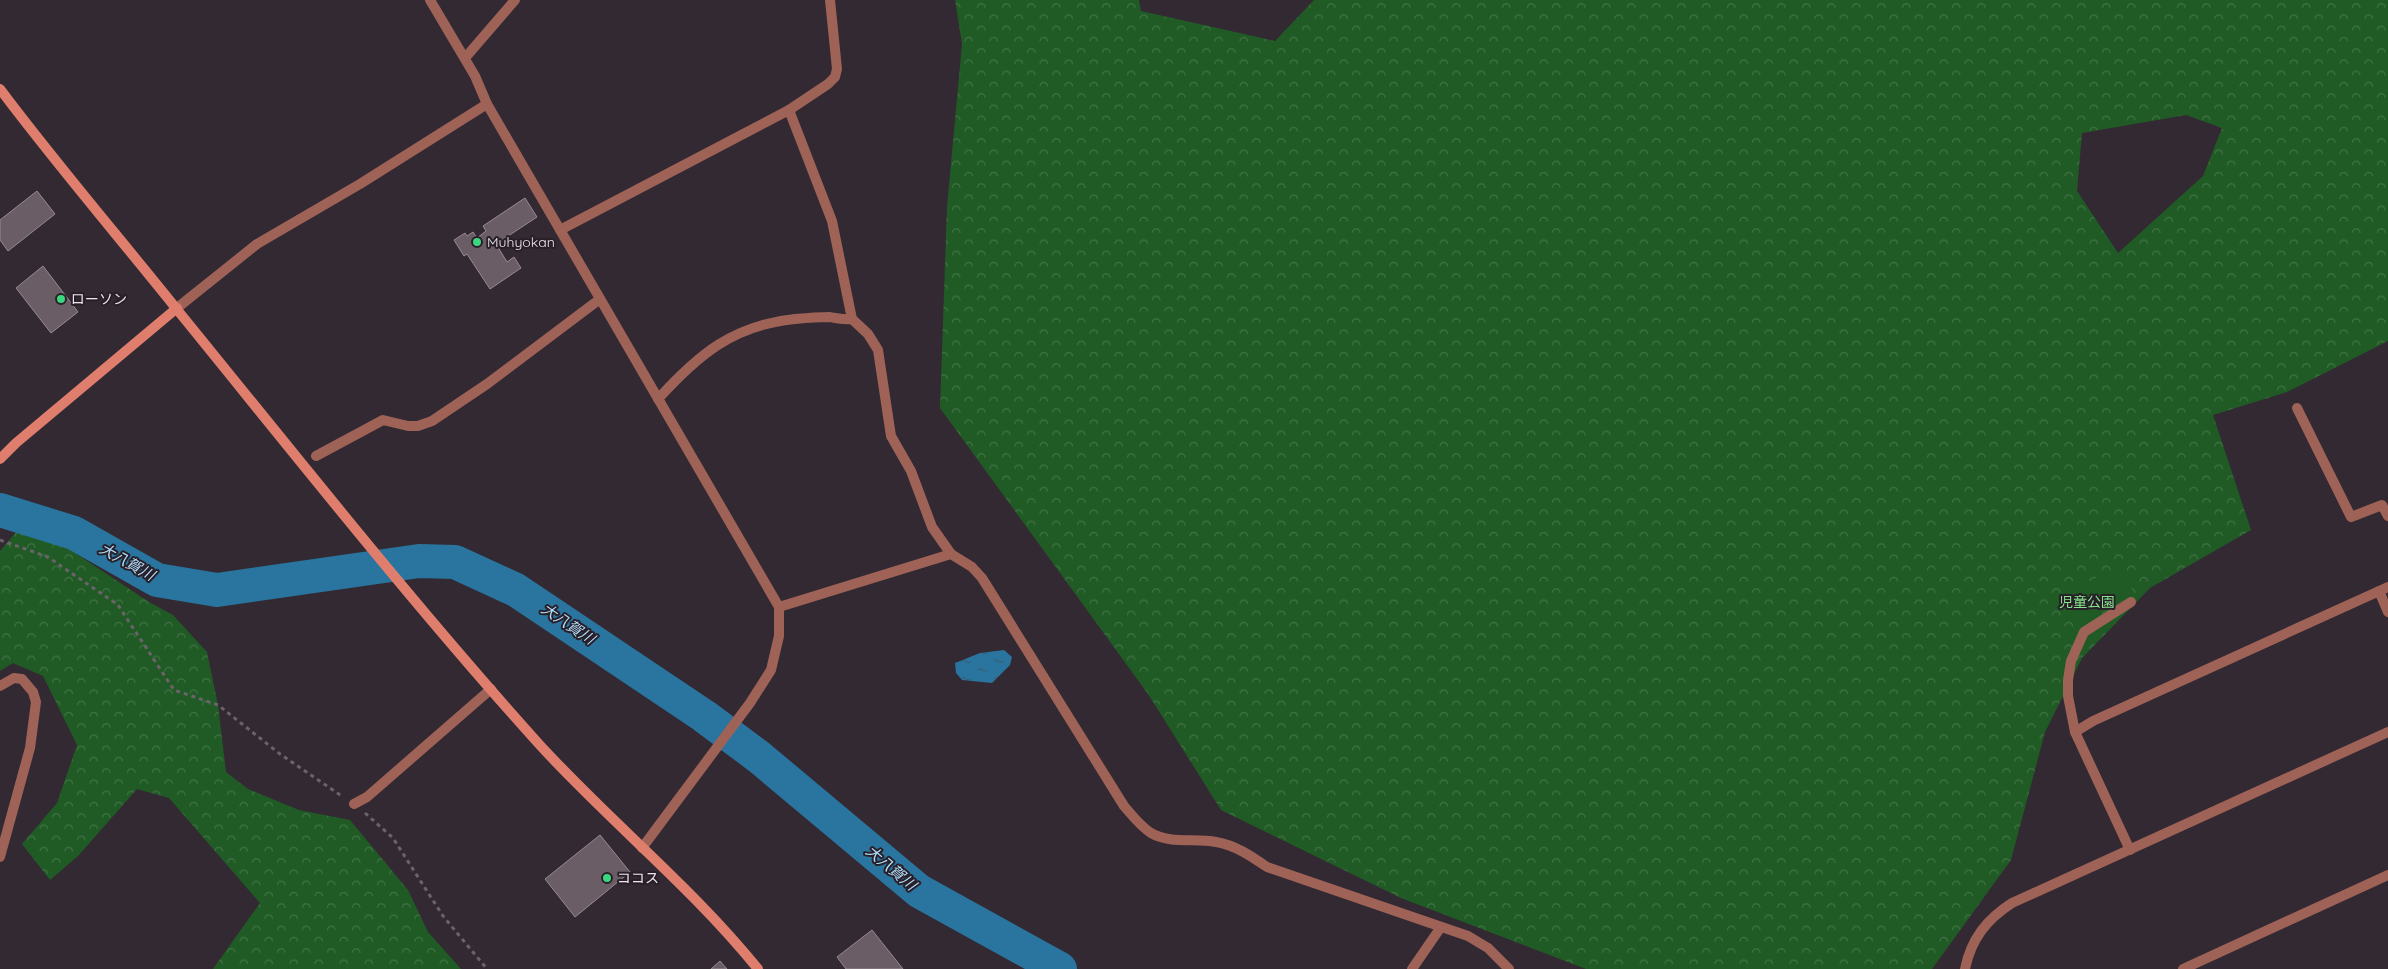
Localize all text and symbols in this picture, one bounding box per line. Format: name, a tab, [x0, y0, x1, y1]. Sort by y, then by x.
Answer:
place label: Muhyokan	[487, 233, 555, 251]
marker: Muhyokan	[471, 236, 483, 248]
place label: ローソン	[71, 290, 127, 308]
marker: ローソン	[55, 293, 67, 305]
water label: 大八賀川	[96, 539, 160, 585]
park label: 児童公園	[2059, 593, 2115, 611]
water label: 大八賀川	[538, 599, 600, 649]
water label: 大八賀川	[862, 841, 922, 895]
place label: ココス	[617, 869, 659, 887]
marker: ココス	[601, 872, 613, 884]

